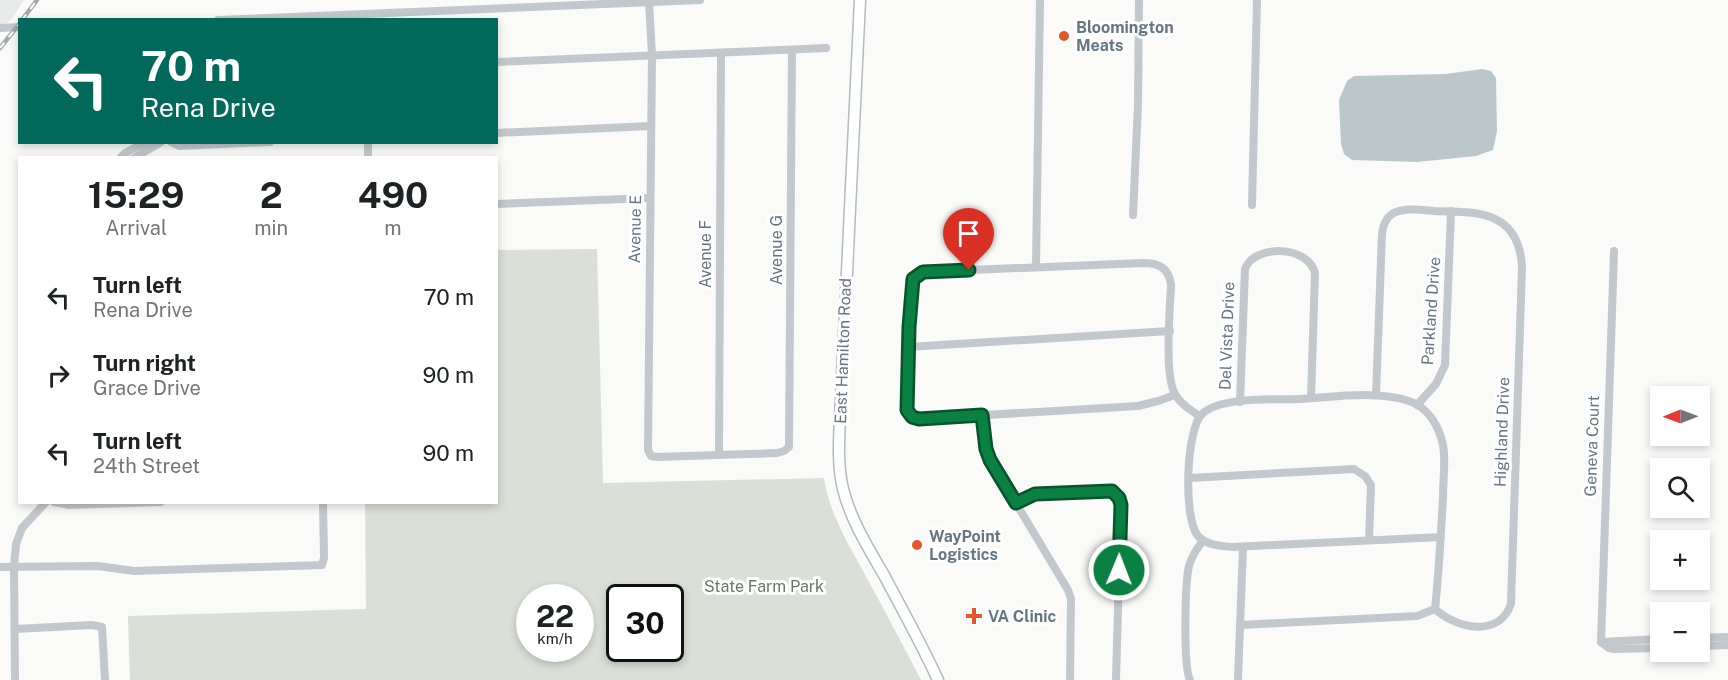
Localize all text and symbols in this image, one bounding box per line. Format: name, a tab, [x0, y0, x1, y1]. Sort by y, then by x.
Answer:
place label: Bloomington Meats	[1076, 18, 1174, 55]
marker: Bloomington Meats	[1057, 29, 1071, 43]
text: 70 m	[141, 41, 241, 90]
icon: left	[42, 42, 120, 120]
text: Rena Drive	[141, 91, 276, 123]
text: 15:29	[88, 174, 184, 216]
text: 2	[260, 174, 283, 216]
text: 490	[358, 174, 428, 216]
street label: Avenue E	[625, 195, 645, 263]
pin	[943, 208, 994, 270]
street label: Avenue G	[767, 215, 786, 285]
text: Arrival	[105, 216, 167, 240]
text: min	[254, 216, 288, 240]
text: m	[384, 216, 402, 240]
icon: arrive	[952, 217, 985, 250]
street label: Avenue F	[696, 220, 715, 288]
street label: Parkland Drive	[1418, 256, 1444, 366]
text: Turn left	[93, 272, 182, 298]
street label: East Hamilton Road	[831, 278, 855, 424]
icon: left	[42, 281, 75, 314]
street label: Del Vista Drive	[1216, 282, 1238, 390]
text: 70 m	[423, 284, 474, 310]
text: Rena Drive	[93, 298, 193, 322]
text: Turn right	[93, 350, 196, 376]
icon: right	[42, 359, 75, 392]
text: 90 m	[423, 362, 474, 388]
text: Grace Drive	[93, 376, 201, 400]
street label: Highland Drive	[1491, 377, 1513, 487]
north arrow	[1650, 386, 1710, 446]
map controls	[1650, 386, 1710, 662]
street label: Geneva Court	[1581, 395, 1603, 497]
text: Turn left	[93, 428, 182, 454]
icon: left	[42, 437, 75, 470]
text: 90 m	[423, 440, 474, 466]
text: 24th Street	[93, 454, 200, 478]
button: search	[1650, 458, 1710, 518]
place label: WayPoint Logistics	[929, 527, 1001, 564]
button: +	[1650, 530, 1710, 590]
marker: WayPoint Logistics	[910, 538, 924, 552]
position arrow	[1087, 538, 1151, 602]
park label: State Farm Park	[704, 577, 824, 596]
speed limit sign: 30	[606, 584, 684, 662]
text: 22	[536, 598, 574, 634]
button: −	[1650, 602, 1710, 662]
marker: VA Clinic	[965, 607, 983, 625]
place label: VA Clinic	[988, 607, 1056, 626]
text: km/h	[537, 630, 573, 647]

